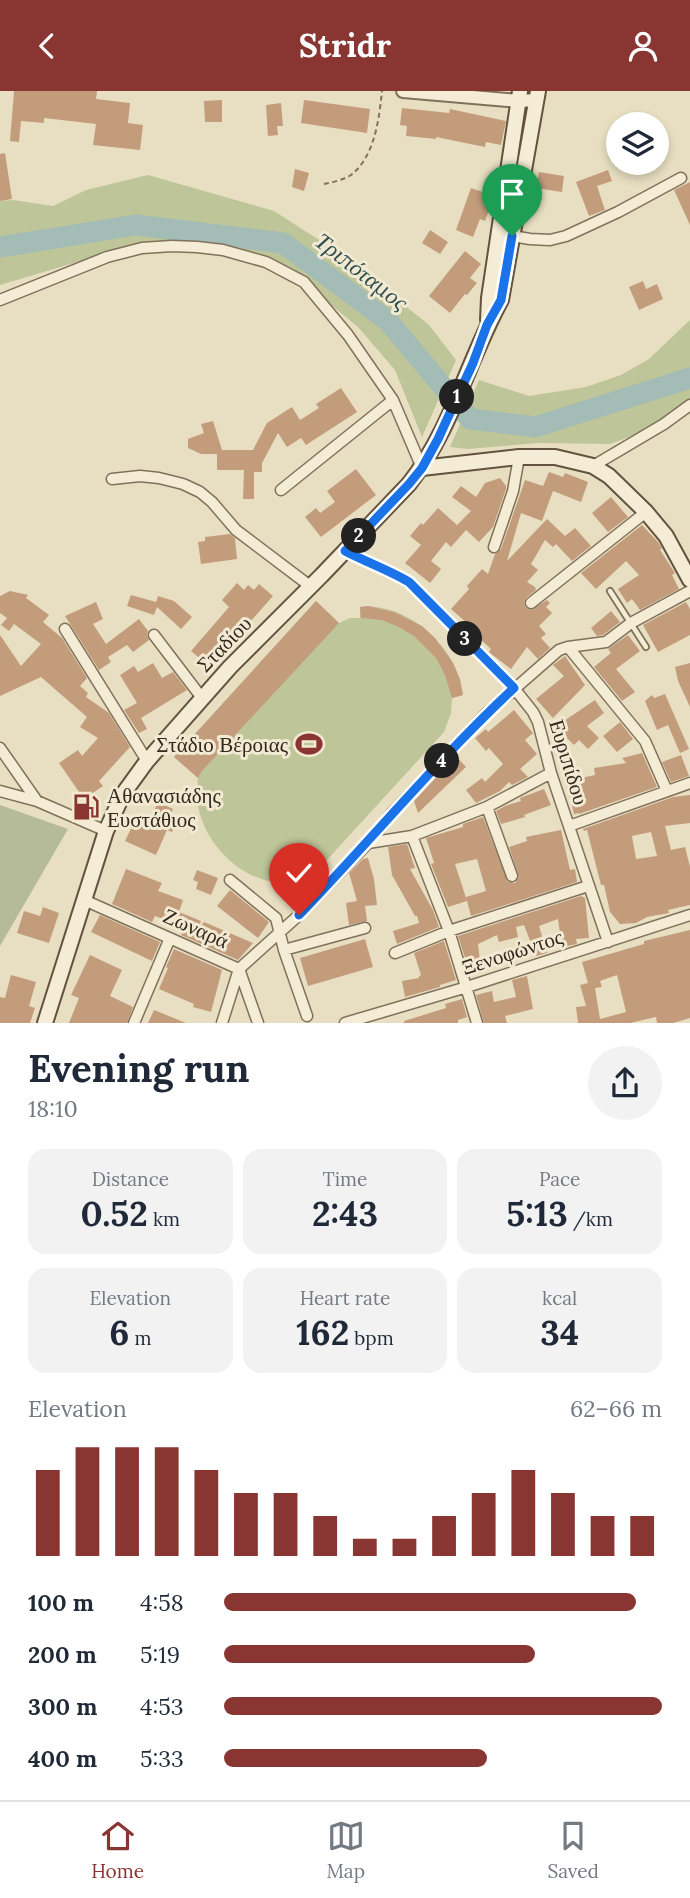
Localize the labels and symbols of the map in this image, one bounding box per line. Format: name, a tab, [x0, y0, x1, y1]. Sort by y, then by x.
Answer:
pin	[482, 164, 542, 236]
water label: Τριπόταμος	[310, 226, 415, 317]
pin: 1	[440, 379, 475, 415]
pin: 2	[342, 519, 376, 553]
street label: Σταδίου	[191, 610, 257, 678]
pin: 3	[448, 621, 482, 657]
street label: Ευριπίδου	[543, 716, 595, 808]
sports icon: Στάδιο Βέροιας	[294, 729, 324, 759]
place label: Στάδιο Βέροιας	[156, 731, 289, 758]
pin: 4	[424, 743, 460, 779]
place label: Αθανασιάδης Ευστάθιος	[107, 782, 222, 833]
fuel station icon: Αθανασιάδης Ευστάθιος	[71, 792, 101, 822]
pin	[269, 843, 329, 915]
street label: Ζωναρά	[159, 902, 233, 954]
street label: Ξενοφώντος	[458, 923, 567, 981]

